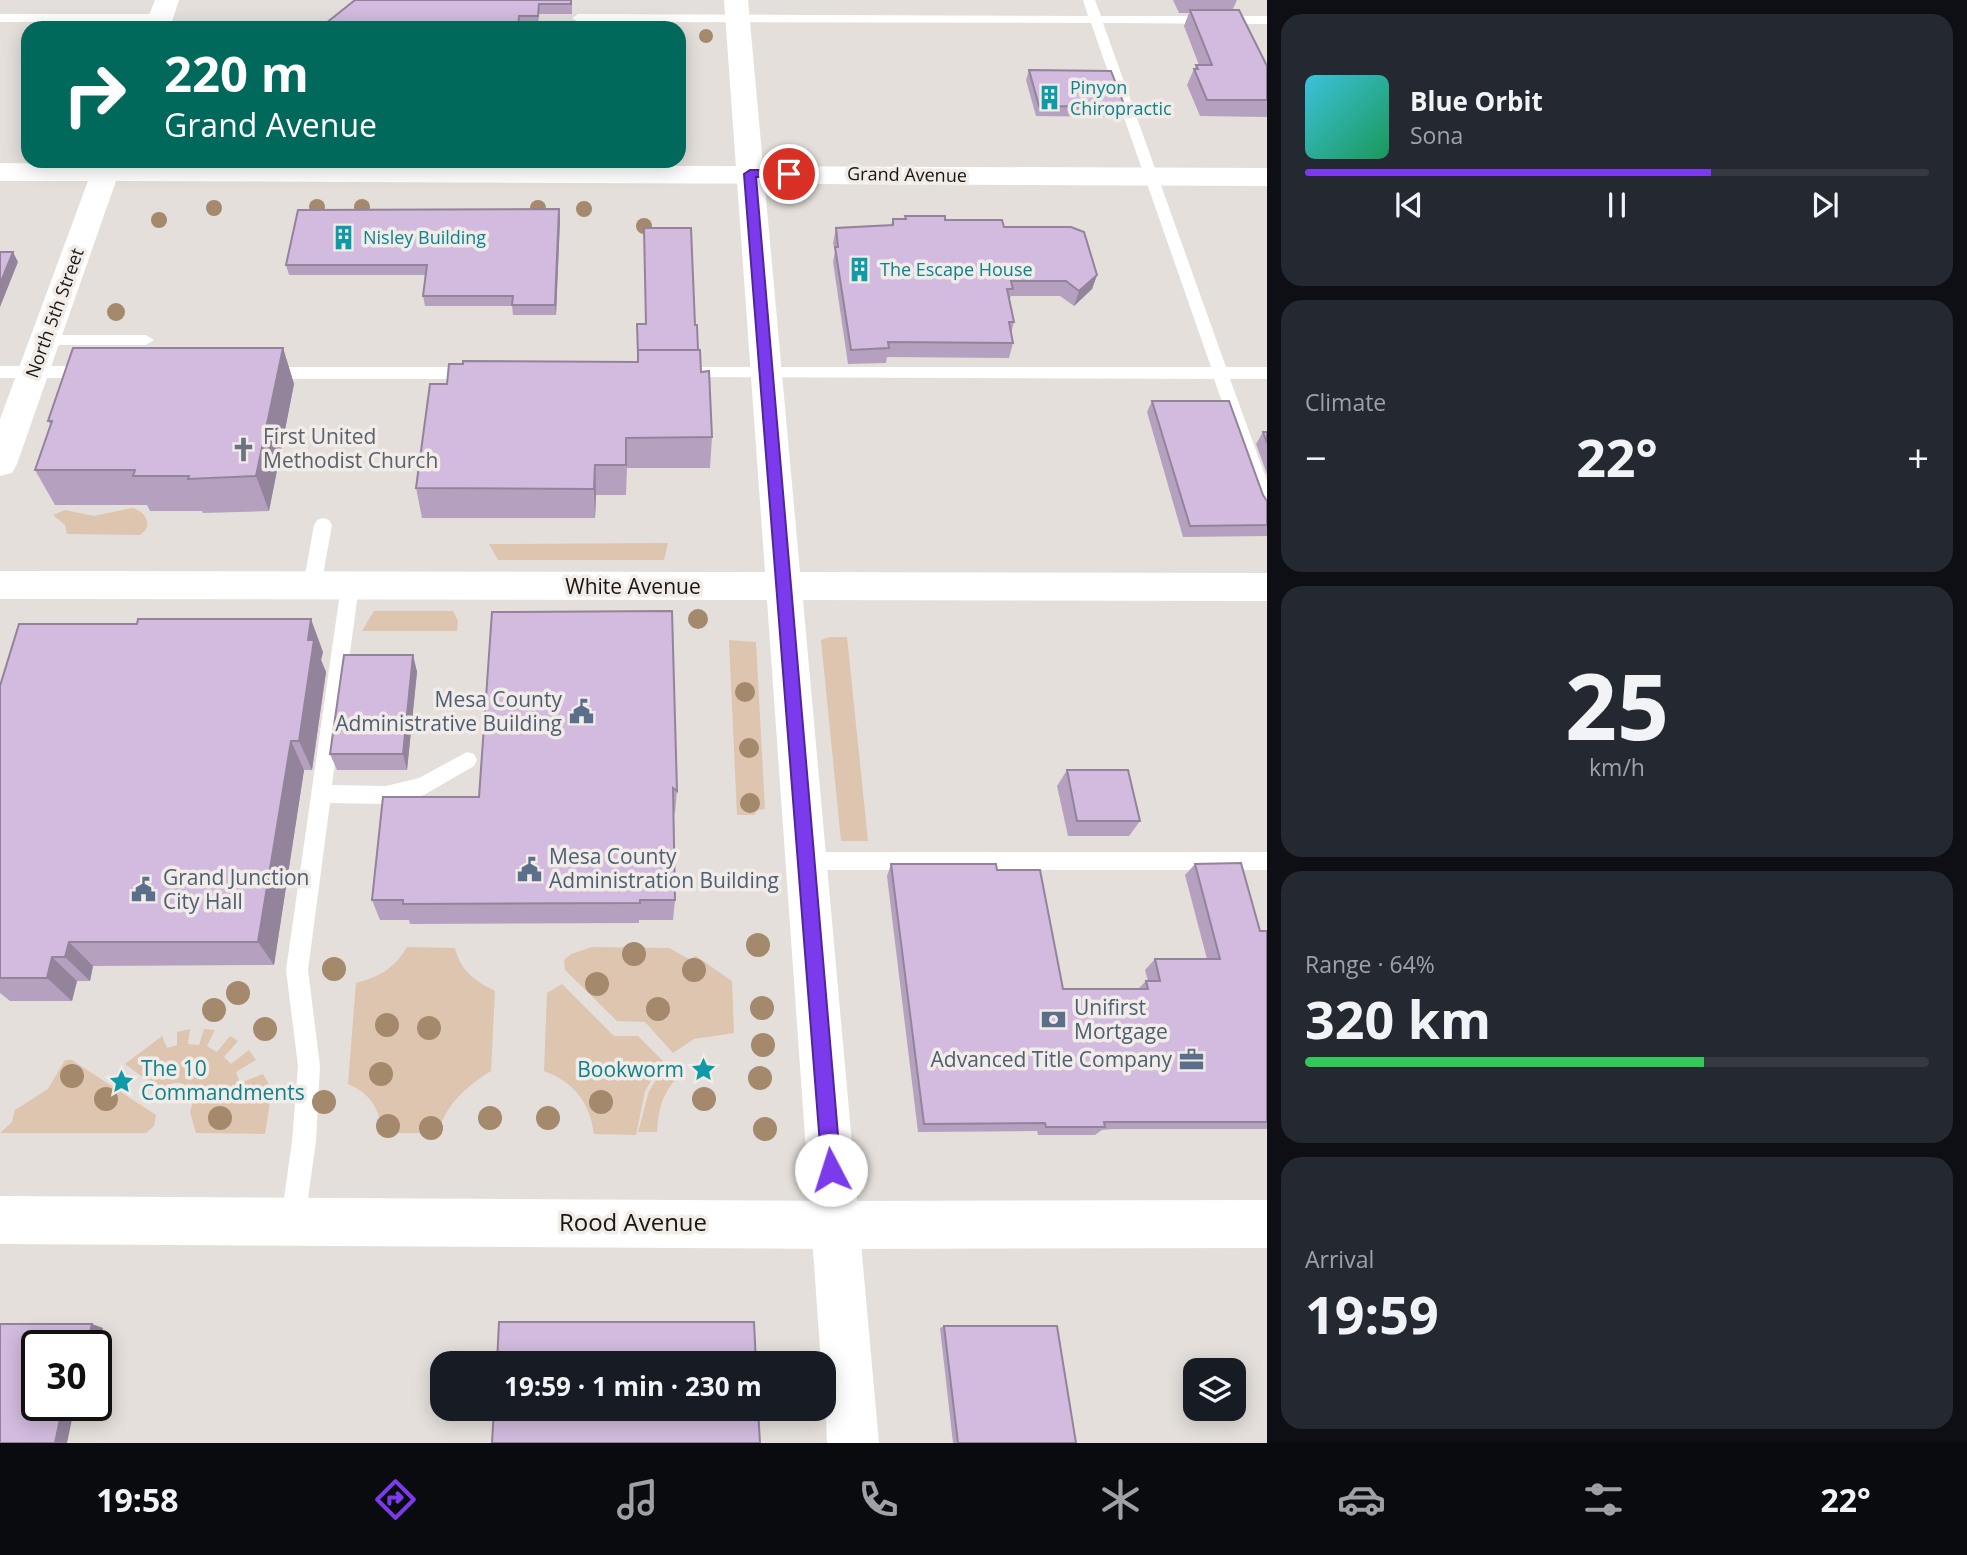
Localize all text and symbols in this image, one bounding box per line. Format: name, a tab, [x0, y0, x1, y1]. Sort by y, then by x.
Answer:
text: 220 m	[164, 40, 309, 106]
icon: right	[49, 49, 140, 140]
place label: Pinyon Chiropractic	[1070, 75, 1172, 120]
text: Blue Orbit	[1410, 83, 1543, 119]
building icon: Pinyon Chiropractic	[1036, 84, 1064, 112]
text: Grand Avenue	[164, 103, 377, 146]
text: Sona	[1410, 119, 1463, 151]
pin	[759, 144, 819, 204]
icon: arrive	[770, 155, 808, 193]
street label: Grand Avenue	[847, 161, 967, 187]
icon: previous	[1390, 186, 1428, 224]
icon: pause	[1598, 186, 1636, 224]
icon: next	[1806, 186, 1844, 224]
building icon: Nisley Building	[329, 224, 357, 252]
place label: Nisley Building	[363, 225, 486, 249]
street label: North 5th Street	[19, 244, 89, 381]
building icon: The Escape House	[846, 256, 874, 284]
place label: The Escape House	[880, 257, 1033, 281]
text: Climate	[1305, 386, 1386, 418]
text: 22°	[1576, 421, 1658, 492]
place label: First United Methodist Church	[263, 422, 438, 474]
text: −	[1305, 431, 1327, 483]
text: +	[1907, 431, 1929, 483]
church icon: First United Methodist Church	[229, 435, 257, 463]
street label: White Avenue	[565, 572, 701, 600]
text: 25	[1565, 643, 1669, 767]
place label: Mesa County Administrative Building	[335, 685, 562, 737]
public building icon: Mesa County Administrative Building	[568, 698, 596, 726]
text: km/h	[1589, 751, 1645, 783]
place label: Mesa County Administration Building	[549, 842, 779, 894]
public building icon: Mesa County Administration Building	[515, 855, 543, 883]
place label: Grand Junction City Hall	[163, 863, 309, 915]
public building icon: Grand Junction City Hall	[129, 876, 157, 904]
text: Range · 64%	[1305, 948, 1435, 980]
text: 320 km	[1305, 983, 1491, 1054]
place label: Unifirst Mortgage	[1074, 993, 1168, 1045]
bank icon: Unifirst Mortgage	[1040, 1006, 1068, 1034]
place label: Advanced Title Company	[931, 1045, 1172, 1073]
office icon: Advanced Title Company	[1178, 1046, 1206, 1074]
place label: The 10 Commandments	[141, 1054, 305, 1106]
place label: Bookworm	[577, 1055, 684, 1083]
place icon: Bookworm	[690, 1056, 718, 1084]
place icon: The 10 Commandments	[107, 1067, 135, 1095]
position arrow	[794, 1133, 868, 1207]
street label: Rood Avenue	[559, 1205, 707, 1238]
text: Arrival	[1305, 1243, 1374, 1275]
text: 19:59	[1305, 1278, 1439, 1349]
speed limit sign: 30	[21, 1330, 112, 1421]
map controls	[1183, 1358, 1246, 1421]
button: layers	[1183, 1358, 1246, 1421]
text: 19:59 · 1 min · 230 m	[504, 1368, 762, 1404]
icon: directions	[371, 1475, 420, 1524]
icon: music	[613, 1475, 662, 1524]
icon: phone	[854, 1475, 903, 1524]
icon: climate	[1096, 1475, 1145, 1524]
icon: car	[1337, 1475, 1386, 1524]
icon: filters	[1579, 1475, 1628, 1524]
text: 19:58	[96, 1478, 179, 1521]
text: 22°	[1820, 1478, 1871, 1521]

